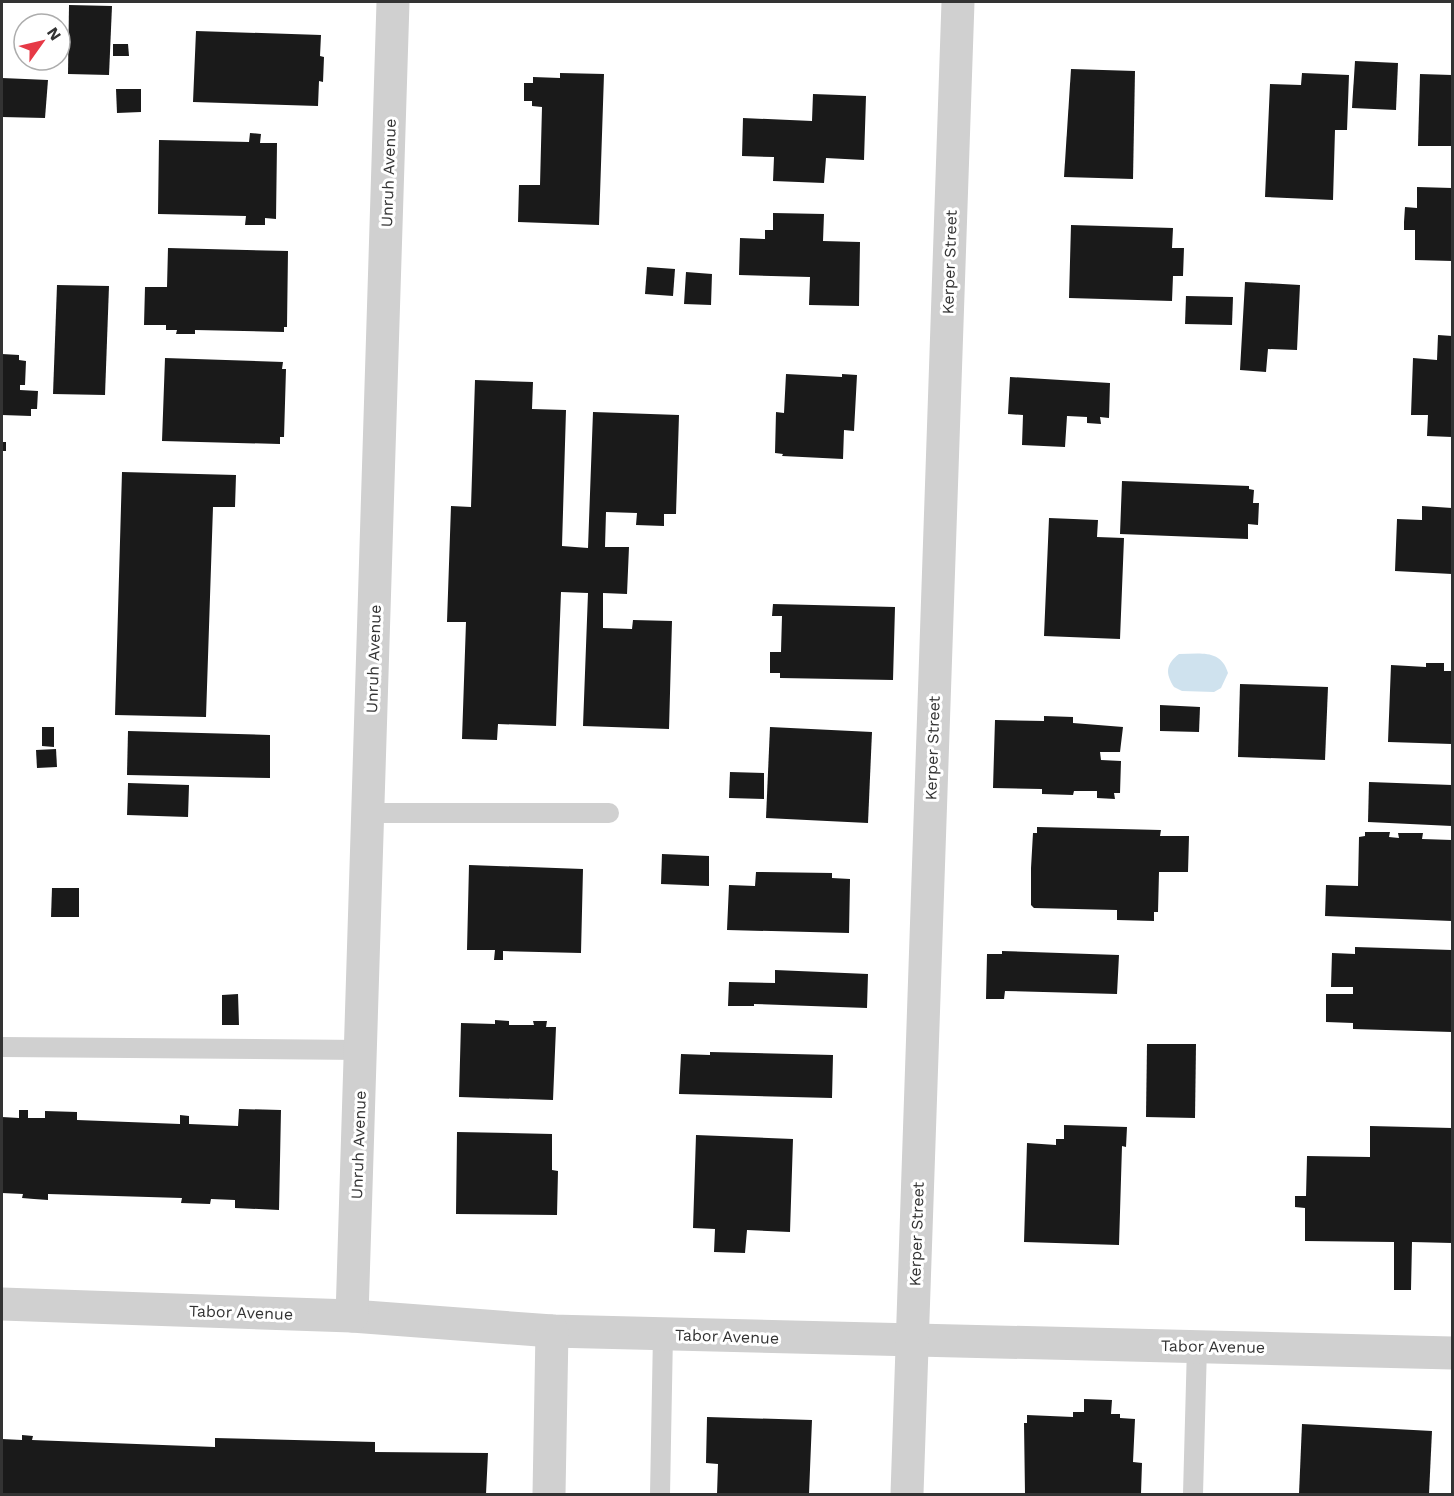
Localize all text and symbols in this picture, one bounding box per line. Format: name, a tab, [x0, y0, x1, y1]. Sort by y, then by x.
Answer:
north arrow	[12, 12, 72, 72]
text: N	[43, 24, 65, 44]
street label: Unruh Avenue	[377, 118, 400, 228]
street label: Kerper Street	[938, 209, 961, 315]
street label: Unruh Avenue	[362, 604, 385, 714]
street label: Kerper Street	[921, 695, 944, 801]
street label: Unruh Avenue	[347, 1090, 370, 1200]
street label: Kerper Street	[905, 1181, 928, 1287]
street label: Tabor Avenue	[189, 1301, 293, 1324]
street label: Tabor Avenue	[675, 1325, 779, 1348]
street label: Tabor Avenue	[1161, 1336, 1265, 1357]

